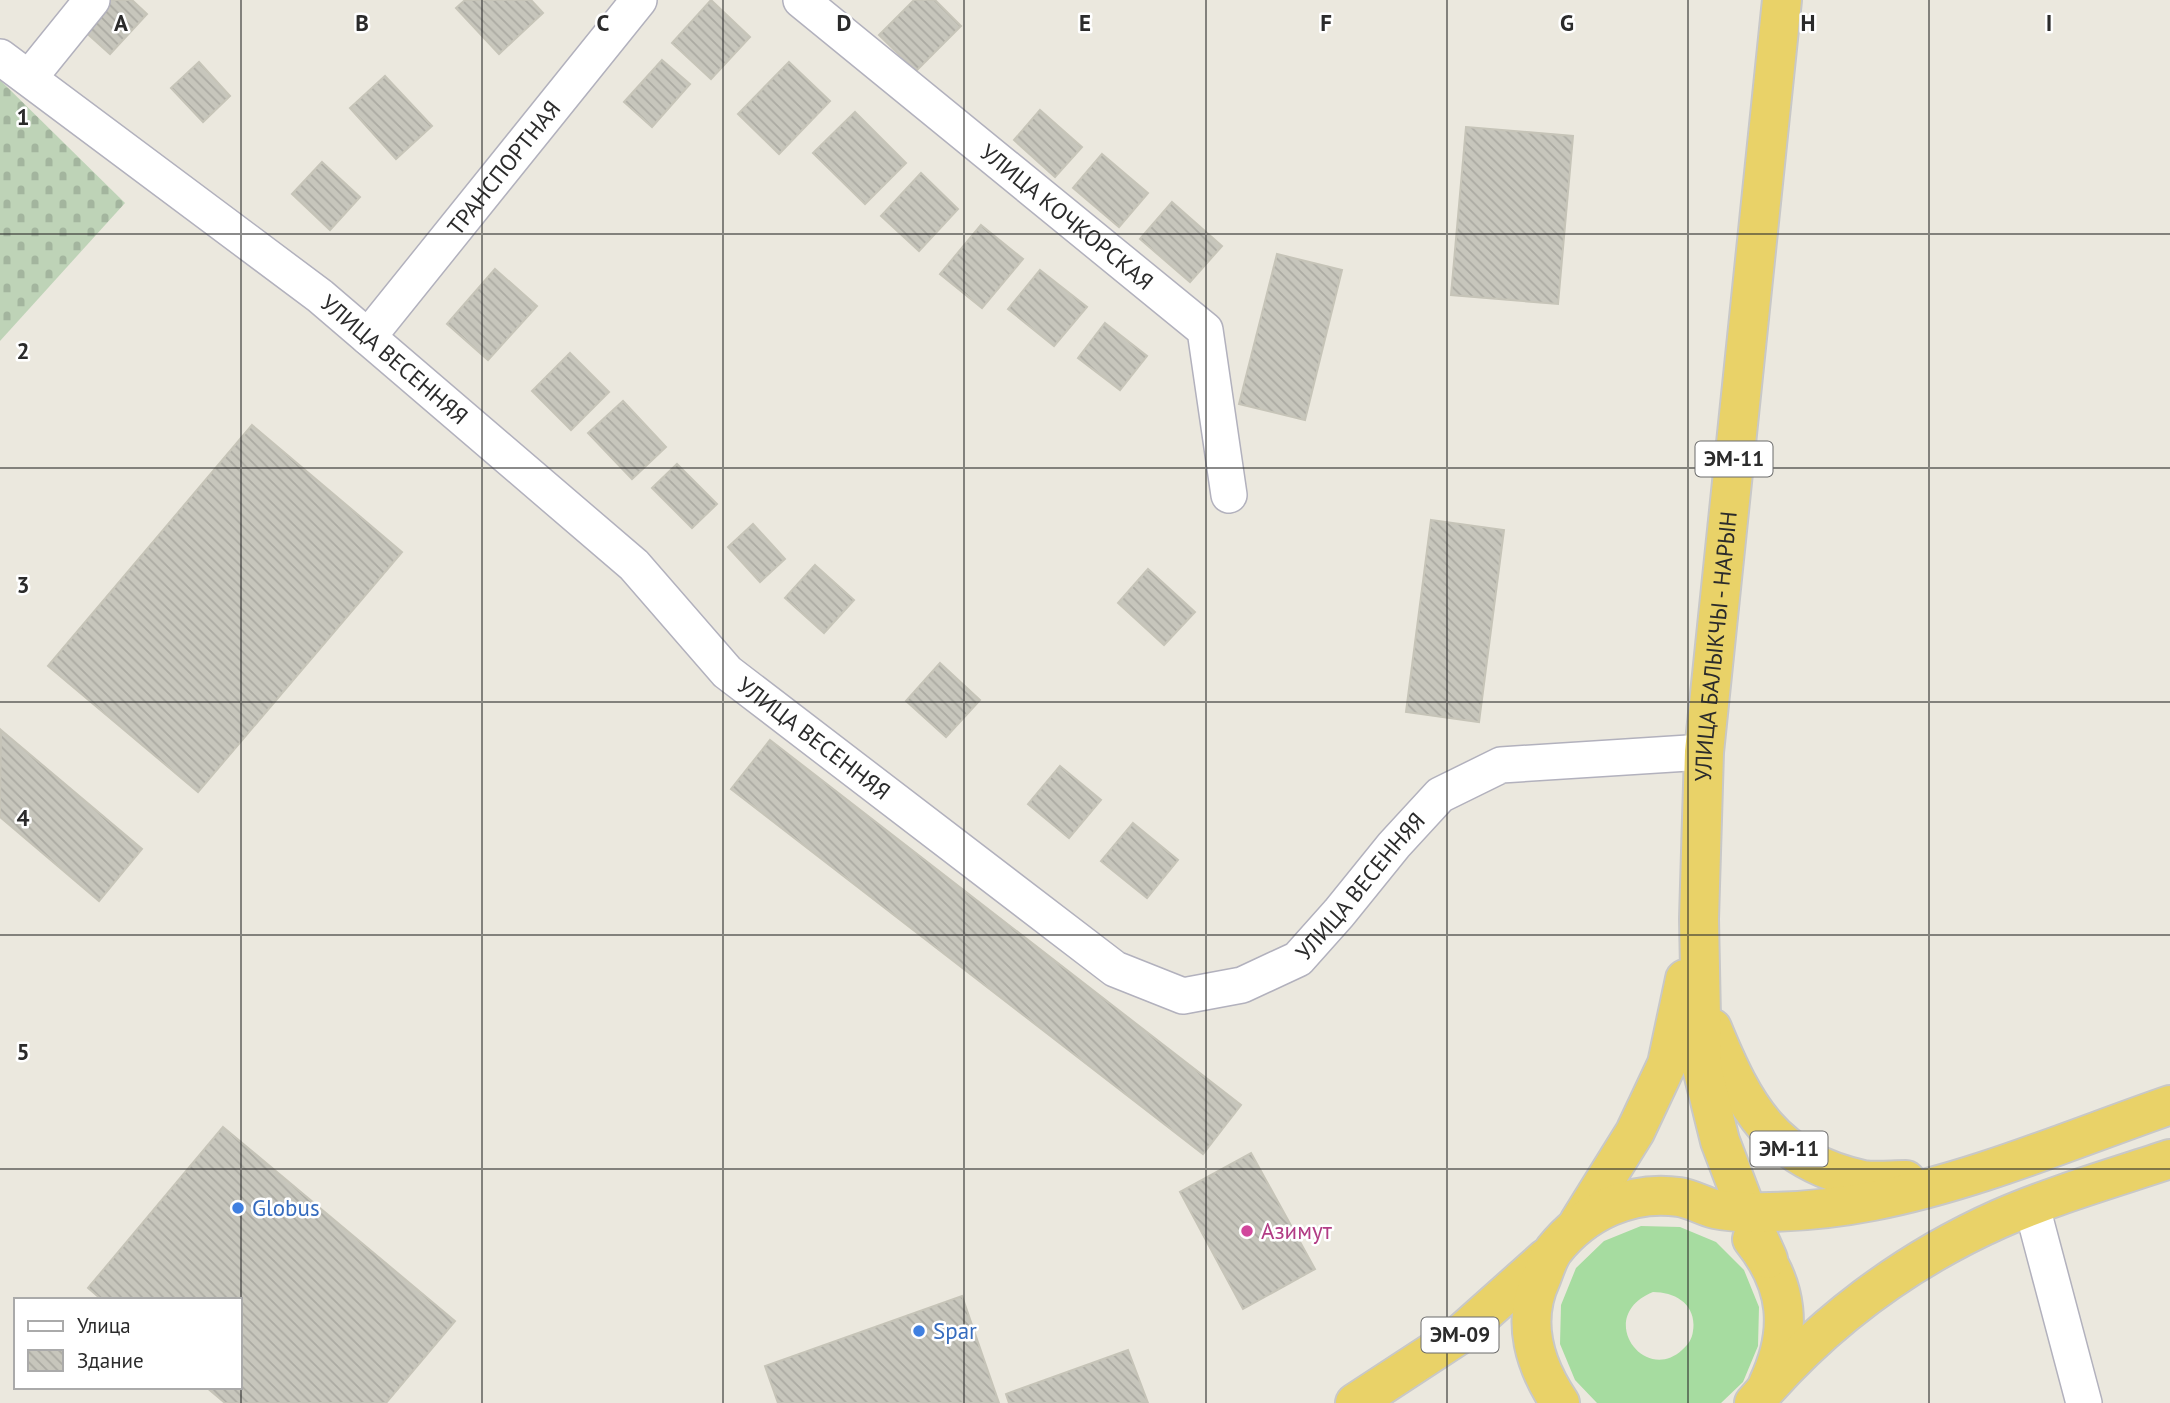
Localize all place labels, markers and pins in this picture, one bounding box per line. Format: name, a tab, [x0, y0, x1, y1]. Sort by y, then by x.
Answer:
place label: Globus	[252, 1193, 320, 1222]
marker: Globus	[230, 1200, 246, 1216]
place label: Азимут	[1261, 1216, 1333, 1245]
marker: Азимут	[1239, 1223, 1255, 1239]
place label: Spar	[933, 1316, 977, 1345]
marker: Spar	[911, 1323, 927, 1339]

